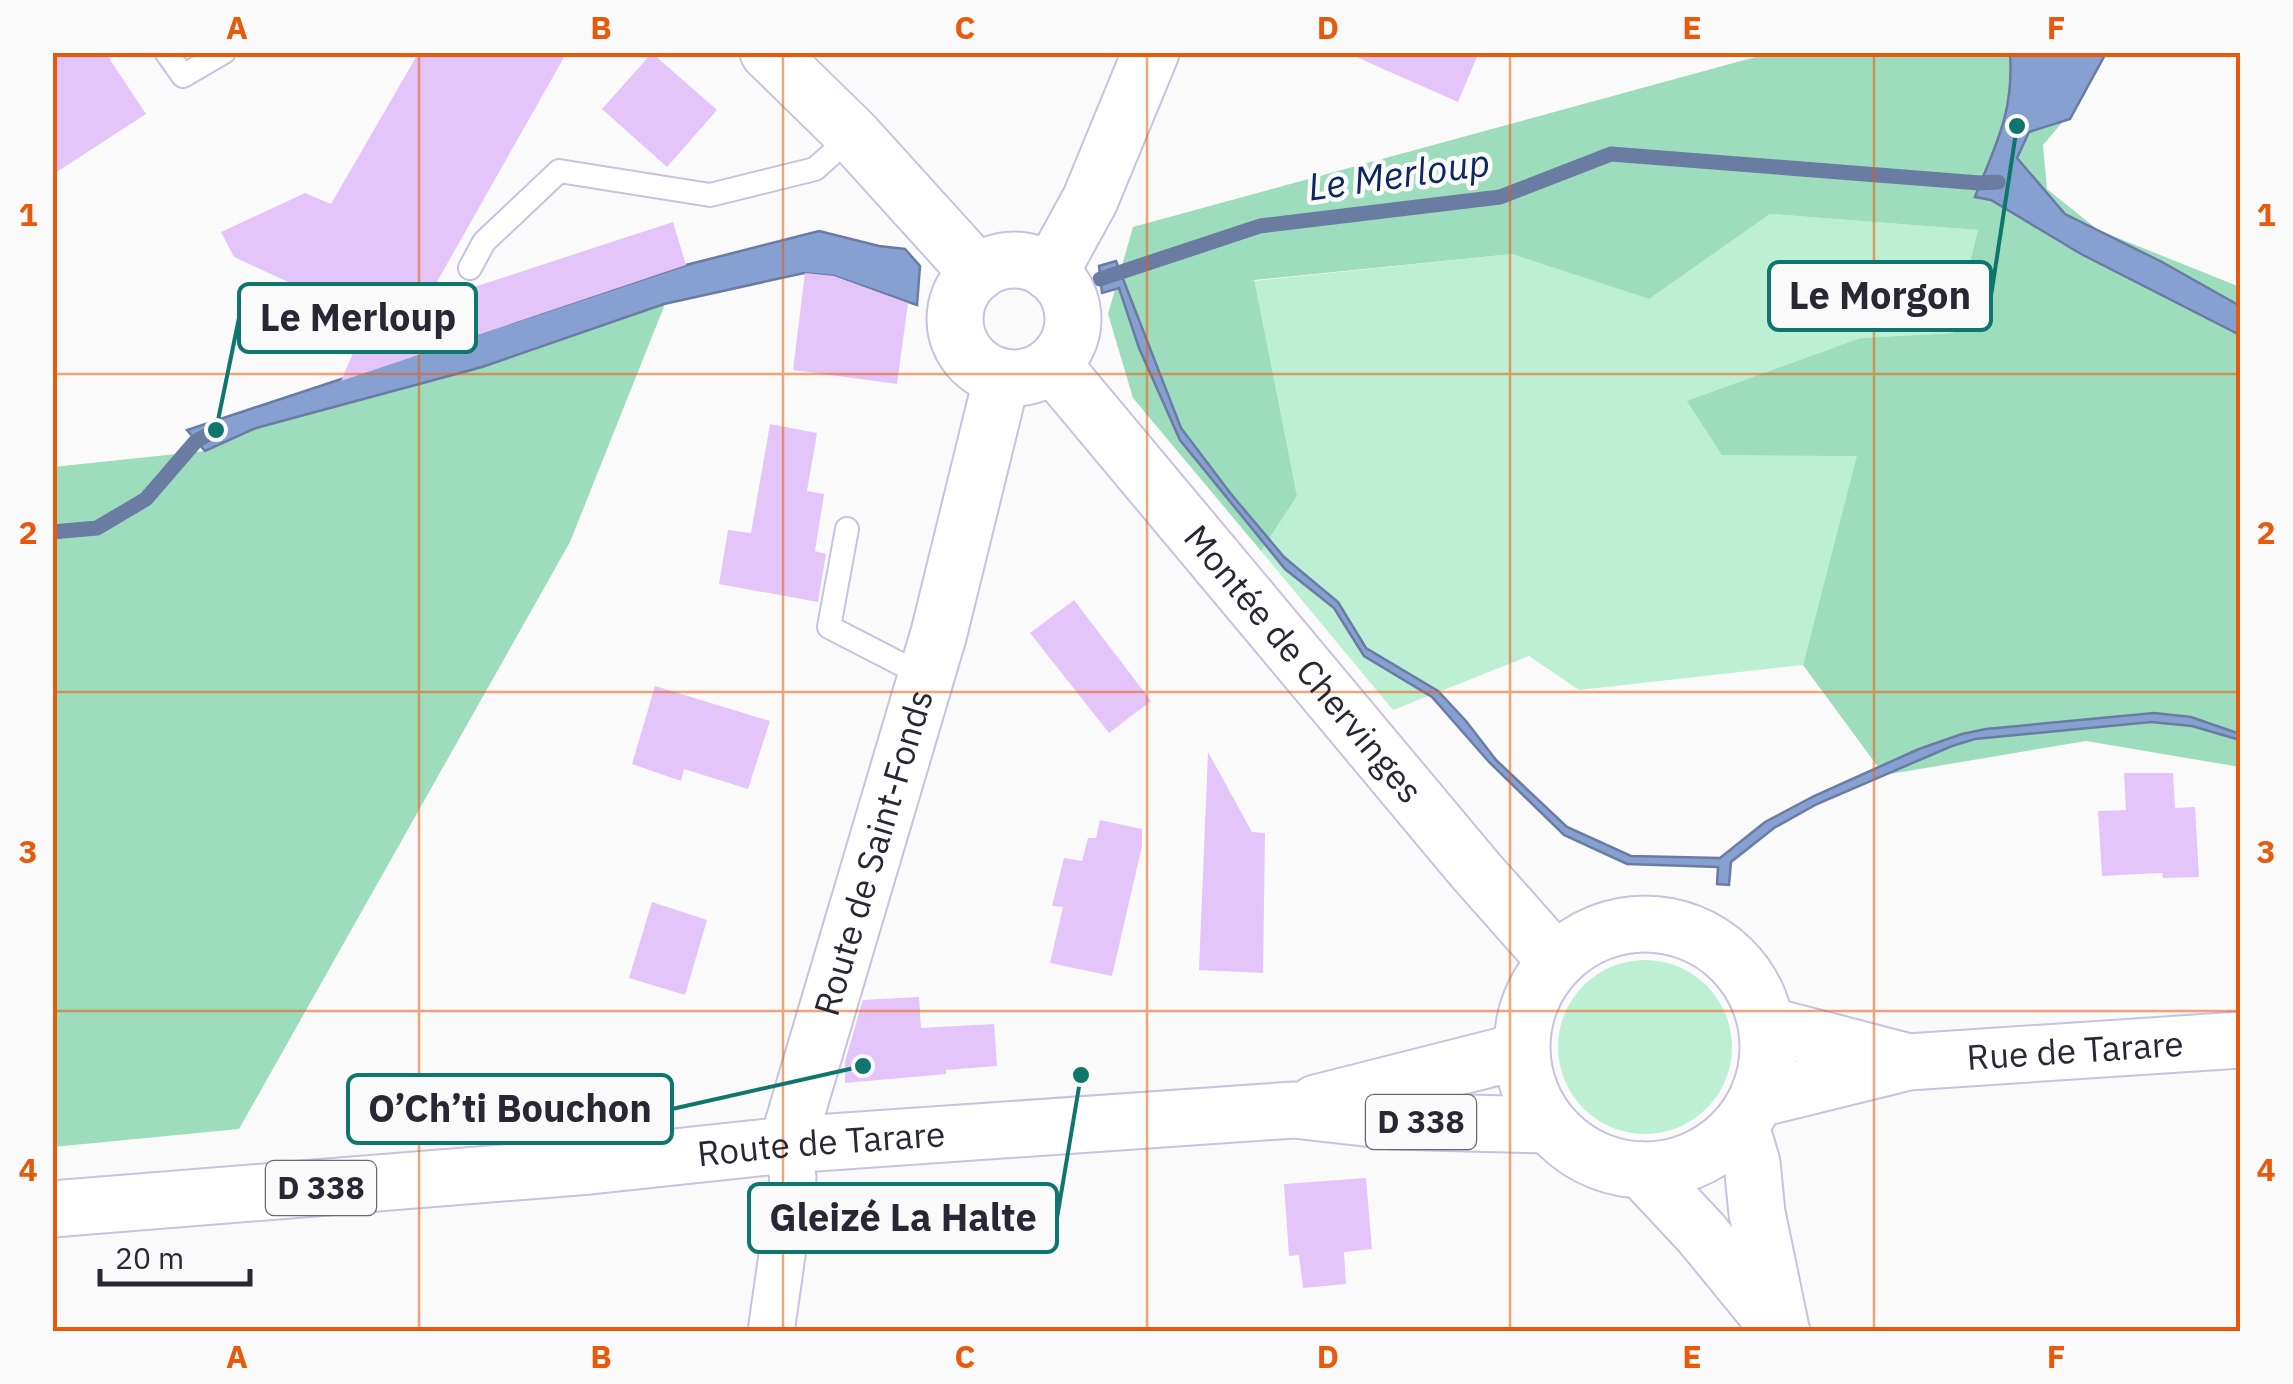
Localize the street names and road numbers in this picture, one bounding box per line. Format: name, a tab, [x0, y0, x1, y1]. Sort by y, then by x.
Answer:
street label: Montée de Chervinges	[1174, 515, 1433, 812]
street label: Route de Saint-Fonds	[803, 684, 943, 1021]
street label: Rue de Tarare	[1965, 1020, 2185, 1080]
road number: D 338	[1366, 1095, 1476, 1149]
street label: Route de Tarare	[695, 1110, 947, 1176]
road number: D 338	[266, 1161, 376, 1215]

